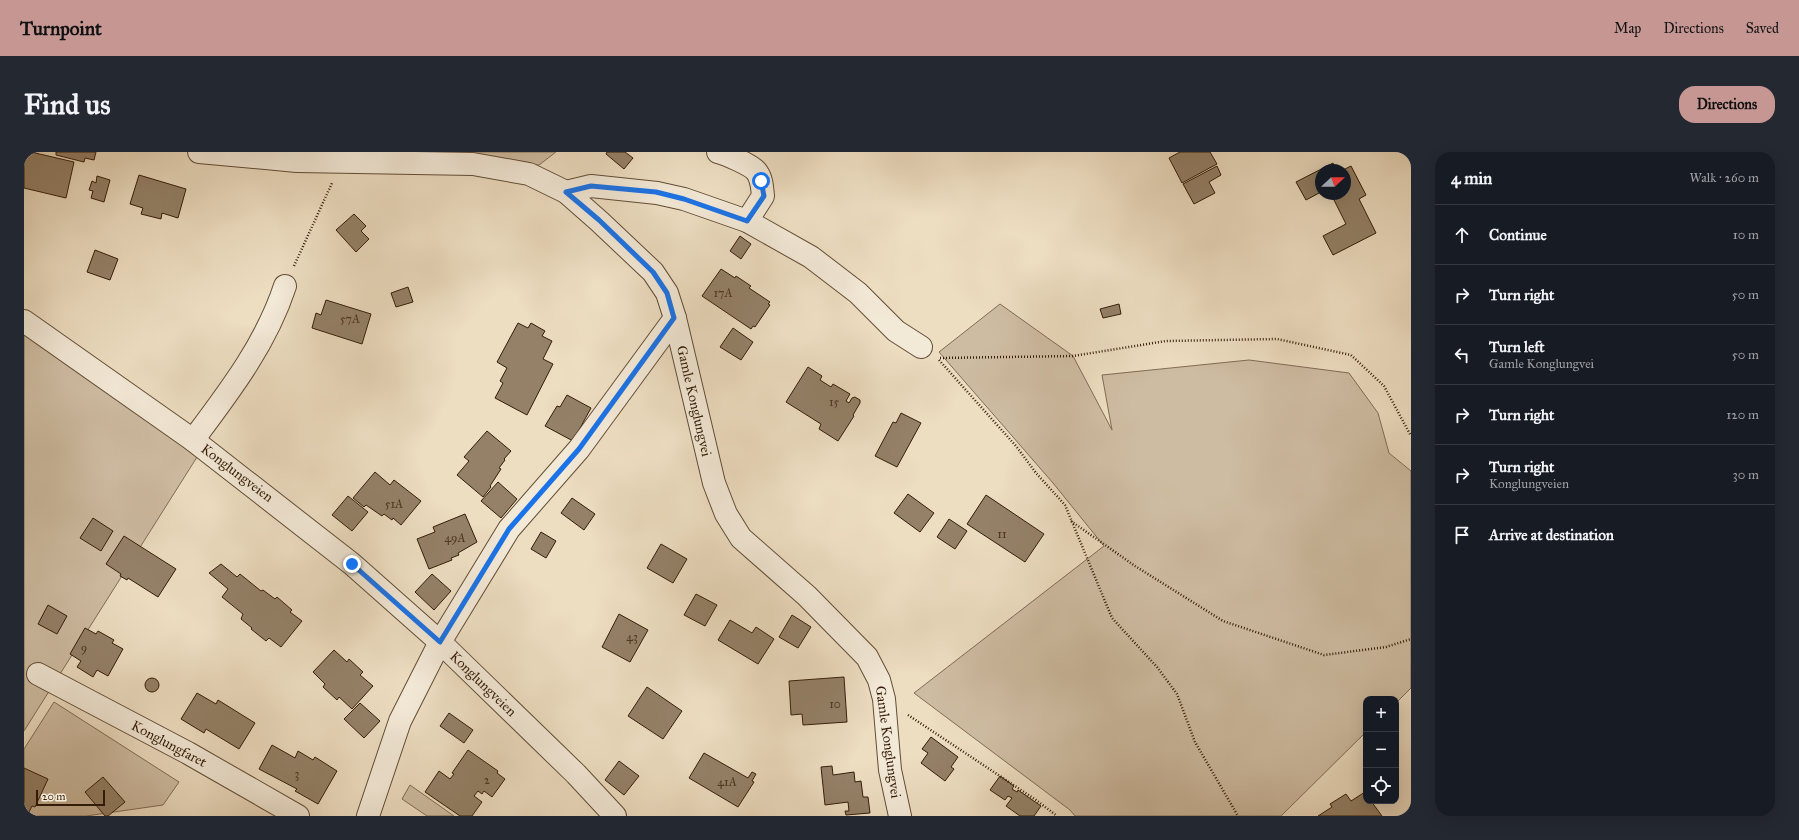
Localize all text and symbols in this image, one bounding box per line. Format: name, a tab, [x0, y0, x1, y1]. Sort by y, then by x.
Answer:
text: Turnpoint	[20, 17, 102, 40]
text: Map	[1614, 20, 1641, 37]
text: Directions	[1663, 20, 1724, 37]
text: Saved	[1746, 20, 1779, 37]
button: Directions	[1679, 86, 1775, 123]
text: Find us	[24, 87, 110, 122]
north arrow	[1315, 164, 1351, 200]
text: 4 min	[1451, 168, 1492, 189]
text: Walk · 260 m	[1689, 170, 1759, 186]
route start	[752, 172, 770, 190]
icon: ahead	[1451, 224, 1473, 246]
text: Continue	[1489, 226, 1547, 244]
text: 10 m	[1733, 227, 1759, 243]
icon: right	[1451, 284, 1473, 306]
house number: 17A	[713, 286, 733, 300]
text: Turn right	[1489, 286, 1554, 304]
text: 50 m	[1732, 287, 1759, 303]
house number: 57A	[340, 312, 360, 326]
text: Turn left	[1489, 338, 1545, 356]
street label: Gamle Konglungvei	[673, 344, 715, 458]
icon: left	[1451, 344, 1473, 366]
text: 50 m	[1732, 347, 1759, 363]
text: Gamle Konglungvei	[1489, 356, 1594, 372]
house number: 15	[829, 395, 840, 409]
icon: right	[1451, 404, 1473, 426]
text: Turn right	[1489, 406, 1554, 424]
text: 120 m	[1726, 407, 1759, 423]
street label: Konglungveien	[197, 440, 277, 506]
text: Turn right	[1489, 458, 1554, 476]
icon: right	[1451, 464, 1473, 486]
text: 30 m	[1733, 467, 1759, 483]
text: Konglungveien	[1489, 476, 1569, 492]
house number: 51A	[385, 497, 403, 511]
icon: arrive	[1451, 524, 1473, 546]
text: Arrive at destination	[1489, 526, 1614, 544]
house number: 11	[997, 527, 1007, 541]
house number: 49A	[444, 531, 466, 545]
route end	[343, 555, 361, 573]
house number: 43	[626, 630, 638, 644]
house number: 9	[81, 641, 87, 655]
street label: Konglungveien	[446, 648, 520, 720]
street label: Gamle Konglungvei	[872, 685, 904, 799]
map controls	[1363, 696, 1399, 804]
button: +	[1363, 696, 1399, 732]
house number: 10	[829, 697, 841, 711]
street label: Konglungfaret	[128, 717, 210, 771]
button: −	[1363, 732, 1399, 768]
house number: 3	[295, 767, 300, 781]
button: locate	[1363, 768, 1399, 804]
house number: 2	[484, 773, 490, 787]
house number: 41A	[717, 775, 737, 789]
scale bar	[36, 788, 105, 807]
text: 20 m	[42, 790, 65, 803]

